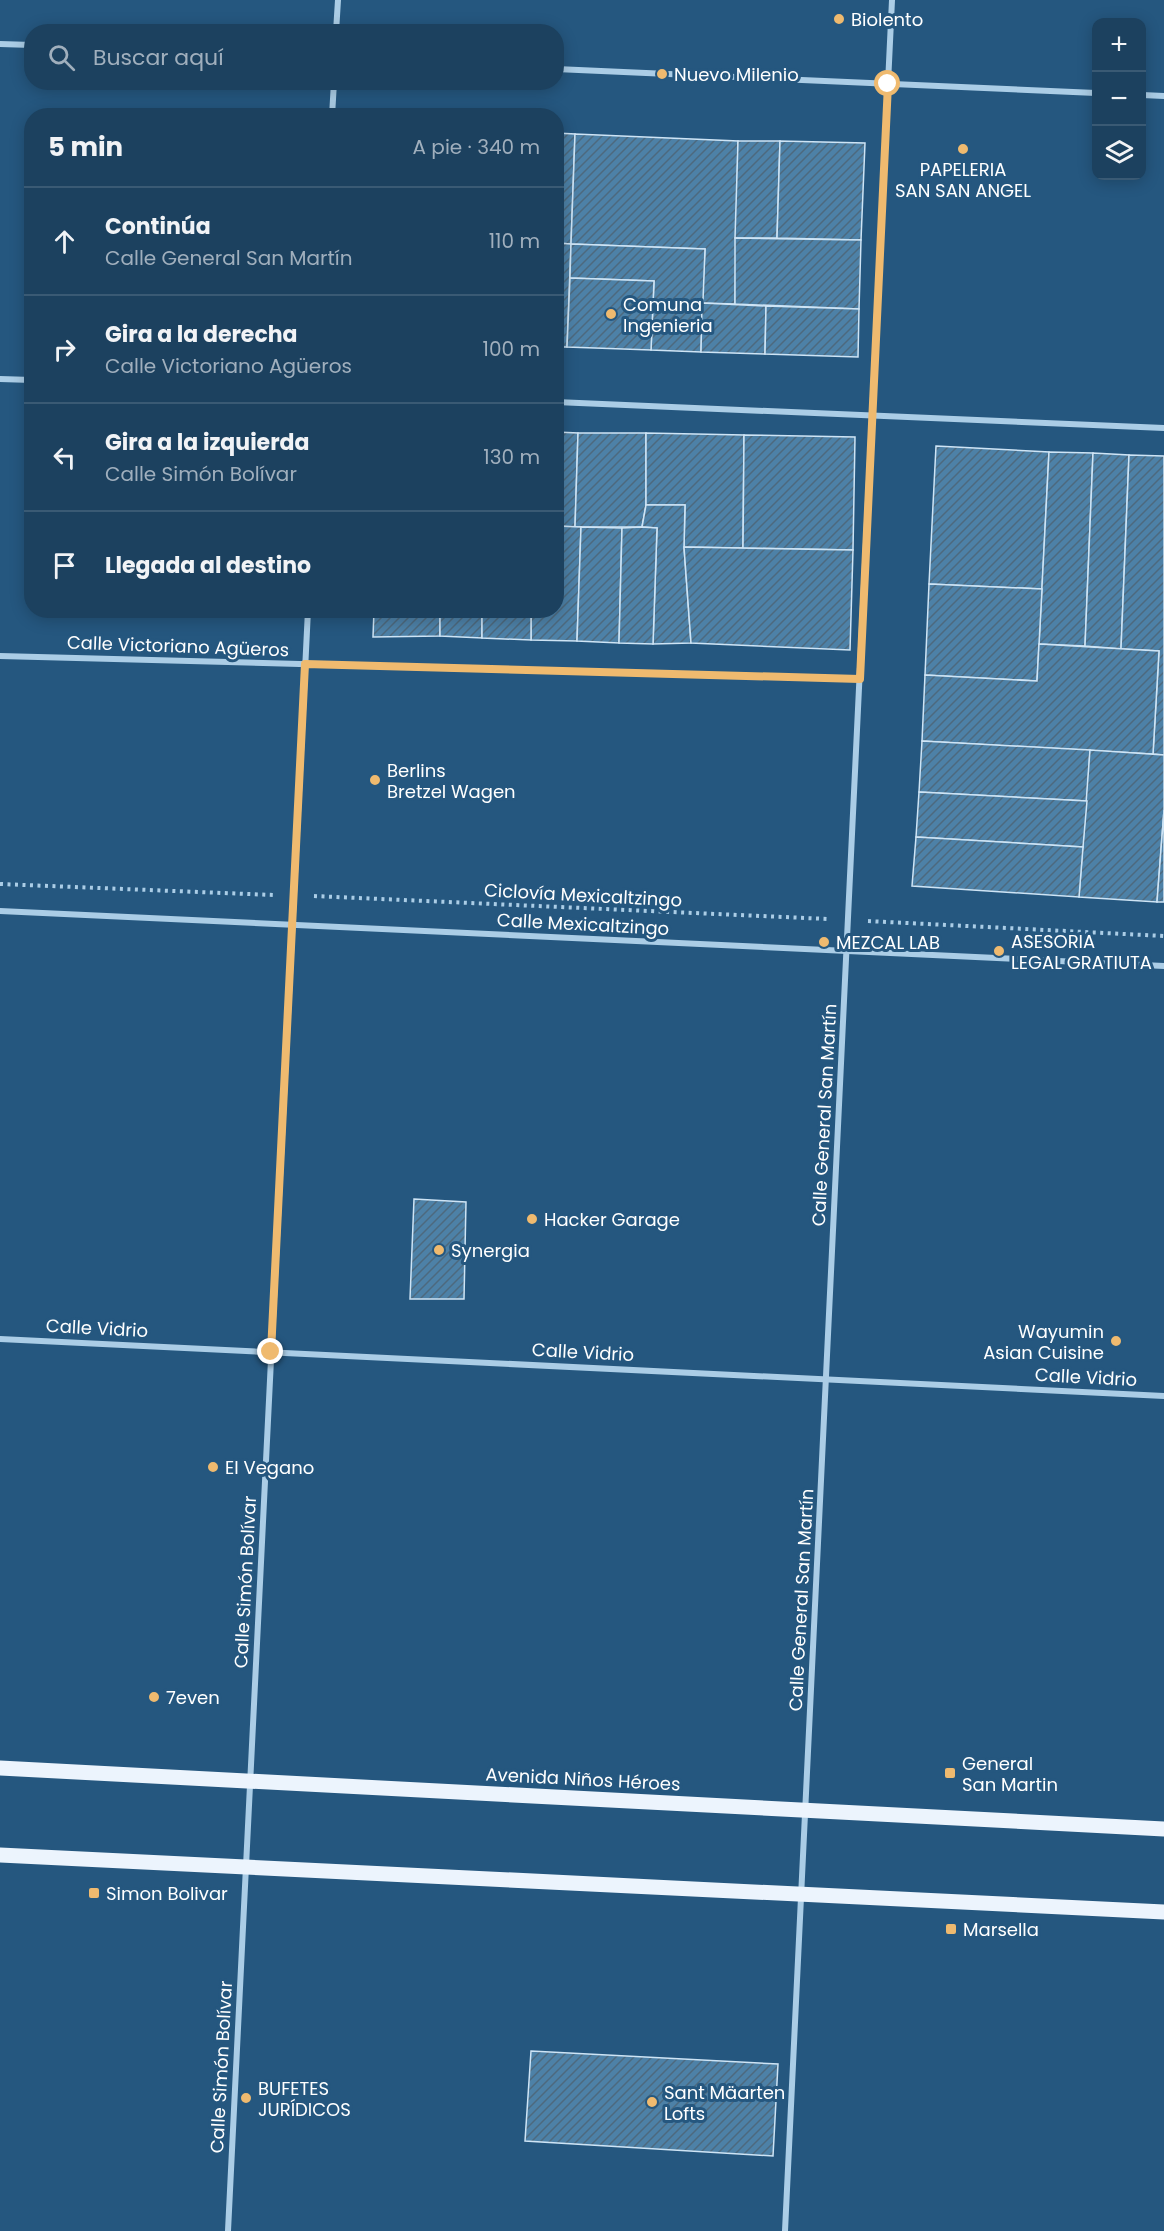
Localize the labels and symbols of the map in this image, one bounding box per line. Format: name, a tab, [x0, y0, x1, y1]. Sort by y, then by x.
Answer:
place label: Biolento	[851, 7, 923, 32]
marker: Biolento	[832, 12, 846, 26]
place label: Nuevo Milenio	[674, 62, 799, 87]
marker: Nuevo Milenio	[655, 67, 669, 81]
route start	[874, 70, 900, 96]
marker: PAPELERIA SAN SAN ANGEL	[956, 142, 970, 156]
place label: PAPELERIA SAN SAN ANGEL	[895, 157, 1031, 203]
place label: Comuna Ingenieria	[623, 292, 713, 338]
marker: Comuna Ingenieria	[604, 307, 618, 321]
street label: Calle Victoriano Agüeros	[67, 630, 289, 662]
place label: Berlins Bretzel Wagen	[387, 758, 516, 804]
marker: Berlins Bretzel Wagen	[368, 773, 382, 787]
street label: Ciclovía Mexicaltzingo	[483, 877, 683, 913]
street label: Calle Mexicaltzingo	[496, 907, 670, 941]
place label: ASESORIA LEGAL GRATIUTA	[1011, 929, 1152, 975]
place label: MEZCAL LAB	[836, 930, 940, 955]
marker: MEZCAL LAB	[817, 935, 831, 949]
marker: ASESORIA LEGAL GRATIUTA	[992, 944, 1006, 958]
street label: Calle General San Martín	[806, 1003, 842, 1227]
place label: Hacker Garage	[544, 1207, 680, 1232]
marker: Hacker Garage	[525, 1212, 539, 1226]
place label: Synergia	[451, 1238, 530, 1263]
marker: Synergia	[432, 1243, 446, 1257]
street label: Calle Vidrio	[45, 1313, 149, 1343]
place label: Wayumin Asian Cuisine	[983, 1319, 1104, 1365]
marker: Wayumin Asian Cuisine	[1109, 1334, 1123, 1348]
street label: Calle Vidrio	[531, 1337, 635, 1367]
route end	[257, 1338, 283, 1364]
street label: Calle Vidrio	[1034, 1362, 1138, 1392]
place label: El Vegano	[225, 1455, 314, 1480]
marker: El Vegano	[206, 1460, 220, 1474]
street label: Calle General San Martín	[783, 1488, 819, 1712]
street label: Calle Simón Bolívar	[228, 1495, 262, 1669]
place label: 7even	[166, 1685, 220, 1710]
marker: 7even	[147, 1690, 161, 1704]
place label: General San Martin	[962, 1751, 1058, 1797]
street label: Avenida Niños Héroes	[485, 1761, 681, 1797]
marker: General San Martin	[943, 1766, 957, 1780]
place label: Simon Bolivar	[106, 1881, 228, 1906]
marker: Simon Bolivar	[87, 1886, 101, 1900]
place label: Marsella	[963, 1917, 1039, 1942]
marker: Marsella	[944, 1922, 958, 1936]
street label: Calle Simón Bolívar	[204, 1980, 238, 2154]
place label: BUFETES JURÍDICOS	[258, 2076, 351, 2122]
place label: Sant Mäarten Lofts	[664, 2080, 785, 2126]
marker: BUFETES JURÍDICOS	[239, 2091, 253, 2105]
marker: Sant Mäarten Lofts	[645, 2095, 659, 2109]

